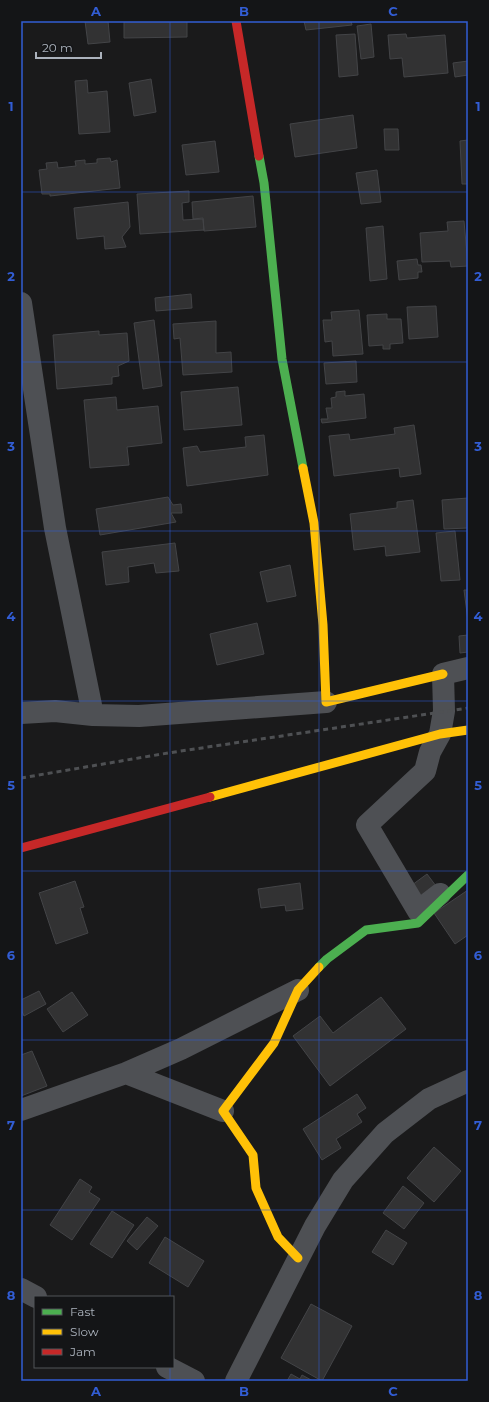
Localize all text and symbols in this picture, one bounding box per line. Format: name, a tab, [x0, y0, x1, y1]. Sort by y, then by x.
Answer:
text: A	[90, 3, 102, 19]
text: B	[239, 3, 249, 19]
text: C	[388, 3, 398, 19]
scale bar	[36, 34, 101, 60]
text: 20 m	[42, 40, 73, 55]
text: 1	[8, 98, 14, 114]
text: 1	[475, 98, 481, 114]
text: 2	[7, 268, 15, 284]
text: 2	[474, 268, 482, 284]
text: 3	[6, 438, 15, 454]
text: 3	[473, 438, 482, 454]
text: 4	[7, 608, 16, 624]
text: 4	[474, 608, 483, 624]
text: 5	[7, 777, 15, 793]
text: 5	[474, 777, 482, 793]
text: 6	[7, 947, 16, 963]
text: 6	[474, 947, 483, 963]
text: 7	[7, 1117, 15, 1133]
text: 7	[474, 1117, 482, 1133]
text: 8	[7, 1287, 16, 1303]
text: 8	[474, 1287, 483, 1303]
legend	[34, 1296, 174, 1368]
text: Fast	[70, 1304, 95, 1319]
text: Slow	[70, 1324, 99, 1339]
text: Jam	[69, 1344, 96, 1359]
text: A	[90, 1383, 102, 1399]
text: B	[239, 1383, 249, 1399]
text: C	[388, 1383, 398, 1399]

